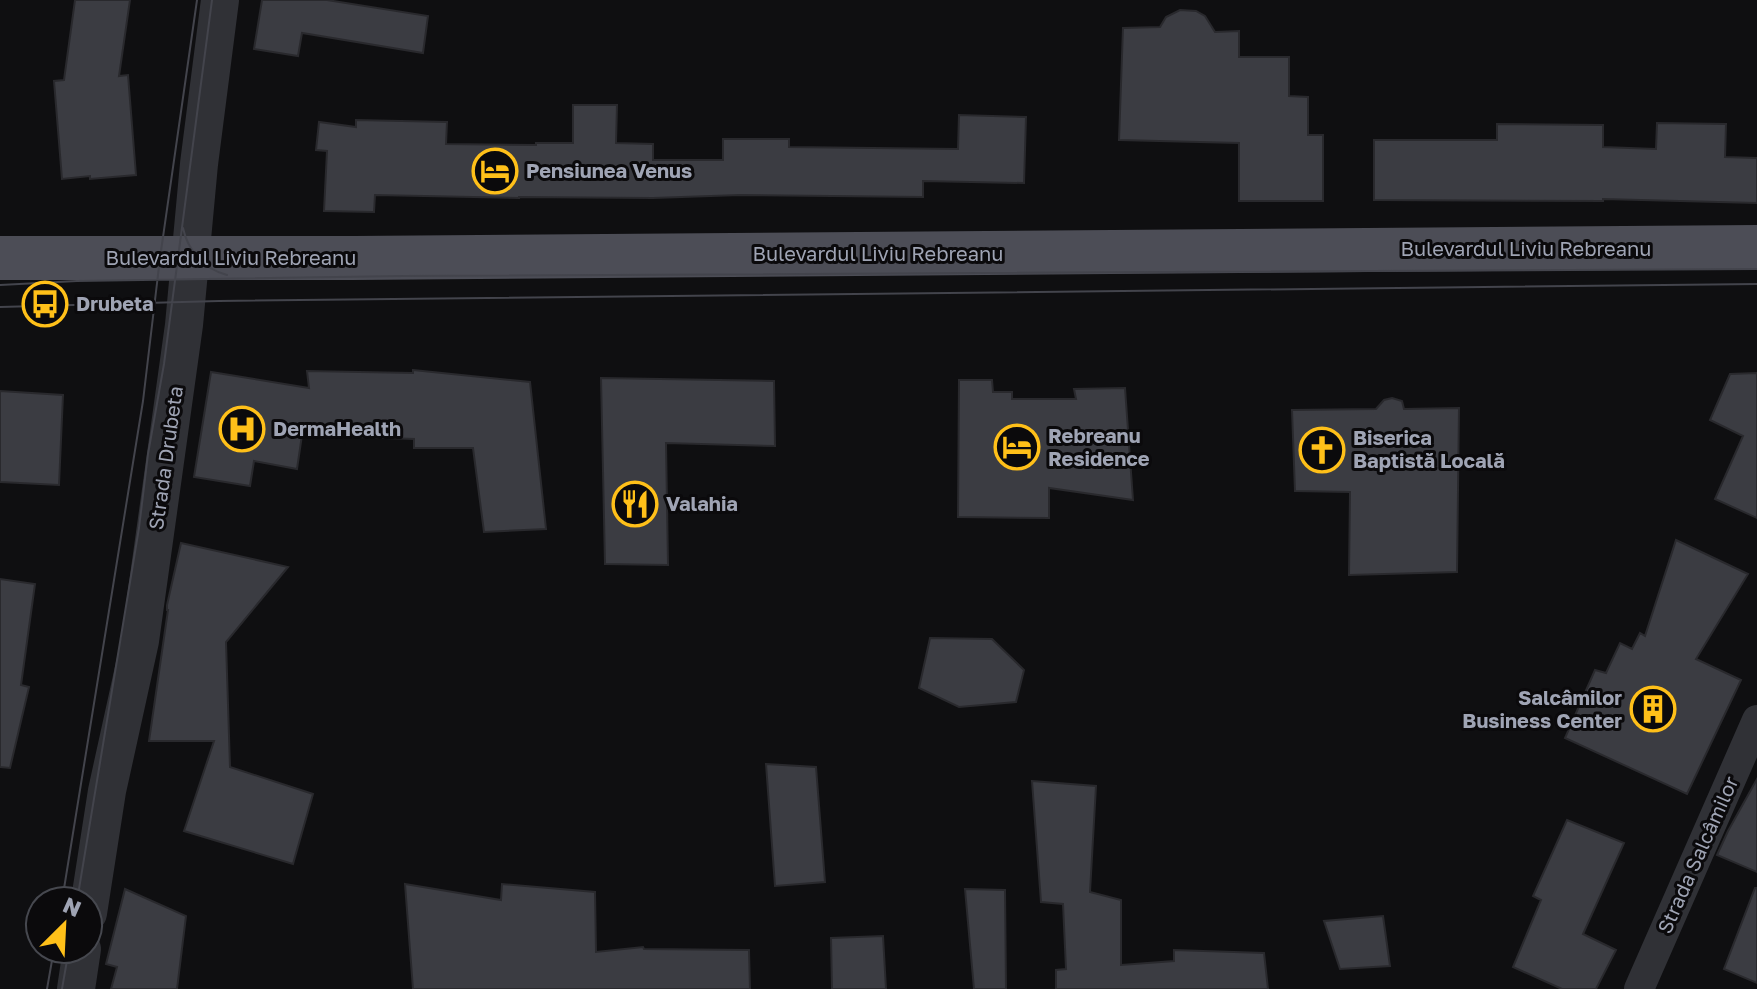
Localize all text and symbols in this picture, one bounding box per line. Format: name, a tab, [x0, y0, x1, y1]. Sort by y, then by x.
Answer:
hotel icon: Pensiunea Venus	[471, 147, 519, 195]
place label: Pensiunea Venus	[526, 158, 692, 182]
street label: Bulevardul Liviu Rebreanu	[1401, 236, 1651, 260]
street label: Bulevardul Liviu Rebreanu	[753, 241, 1003, 265]
street label: Bulevardul Liviu Rebreanu	[106, 245, 356, 269]
bus stop icon: Drubeta	[21, 280, 69, 328]
place label: Drubeta	[76, 291, 154, 315]
street label: Strada Drubeta	[143, 384, 187, 531]
hospital icon: DermaHealth	[218, 405, 266, 453]
place label: DermaHealth	[273, 416, 401, 440]
hotel icon: Rebreanu Residence	[993, 423, 1041, 471]
place label: Rebreanu Residence	[1048, 423, 1150, 470]
place label: Biserica Baptistă Locală	[1353, 425, 1505, 472]
church icon: Biserica Baptistă Locală	[1298, 426, 1346, 474]
restaurant icon: Valahia	[611, 480, 659, 528]
place label: Valahia	[666, 491, 738, 515]
place label: Salcâmilor Business Center	[1462, 685, 1622, 732]
building icon: Salcâmilor Business Center	[1629, 685, 1677, 733]
street label: Strada Salcâmilor	[1652, 772, 1743, 937]
north arrow	[24, 885, 104, 965]
text: N	[59, 891, 85, 922]

